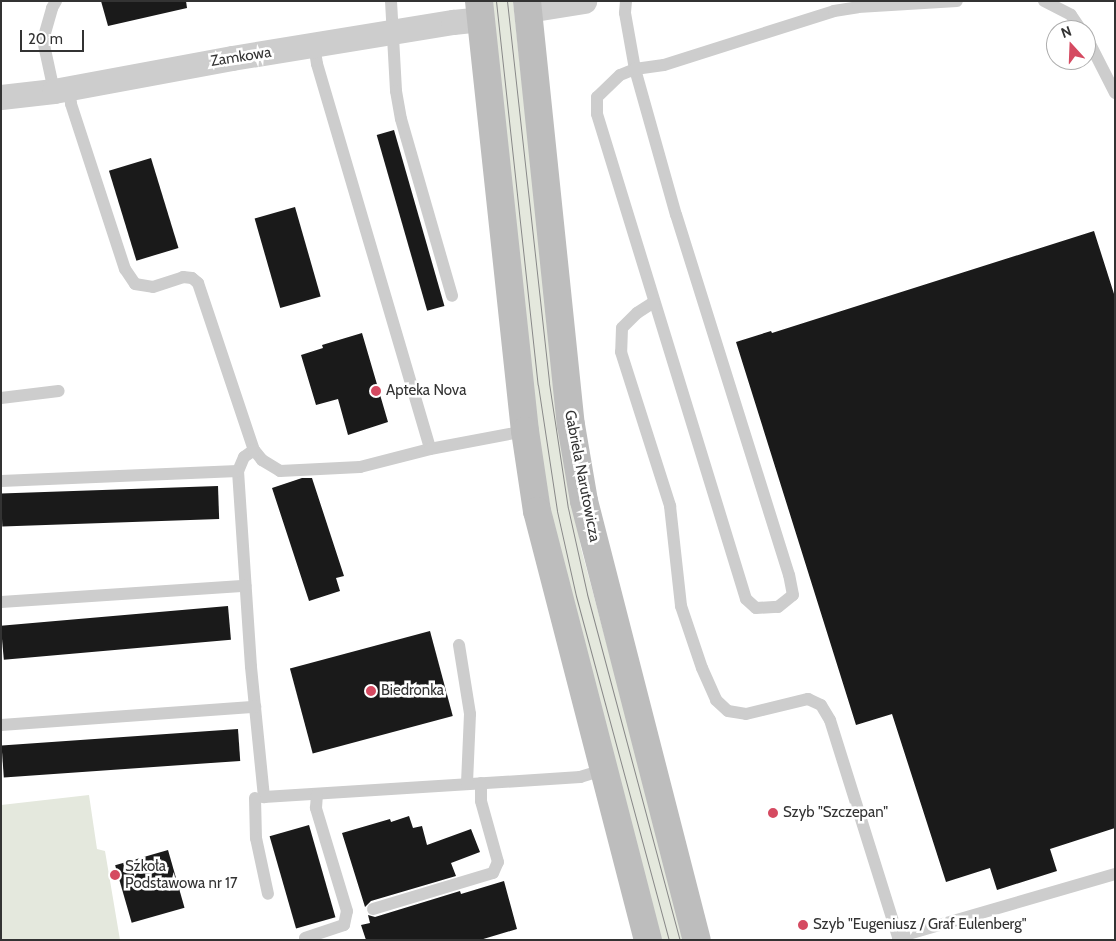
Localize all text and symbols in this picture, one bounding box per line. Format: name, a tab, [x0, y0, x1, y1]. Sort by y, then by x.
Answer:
scale bar	[22, 20, 86, 52]
north arrow	[1046, 20, 1096, 70]
text: N	[1058, 22, 1074, 42]
text: 20 m	[28, 30, 63, 48]
street label: Zamkowa	[209, 43, 273, 71]
place label: Apteka Nova	[386, 382, 466, 400]
marker: Apteka Nova	[370, 385, 382, 397]
street label: Gabriela Narutowicza	[560, 409, 604, 543]
place label: Biedronka	[381, 682, 444, 700]
marker: Biedronka	[365, 685, 377, 697]
place label: Szyb "Szczepan"	[783, 804, 888, 822]
marker: Szyb "Szczepan"	[767, 807, 779, 819]
place label: Szkoła Podstawowa nr 17	[125, 857, 238, 892]
marker: Szkoła Podstawowa nr 17	[109, 869, 121, 881]
place label: Szyb "Eugeniusz / Graf Eulenberg"	[813, 916, 1027, 934]
marker: Szyb "Eugeniusz / Graf Eulenberg"	[797, 919, 809, 931]

